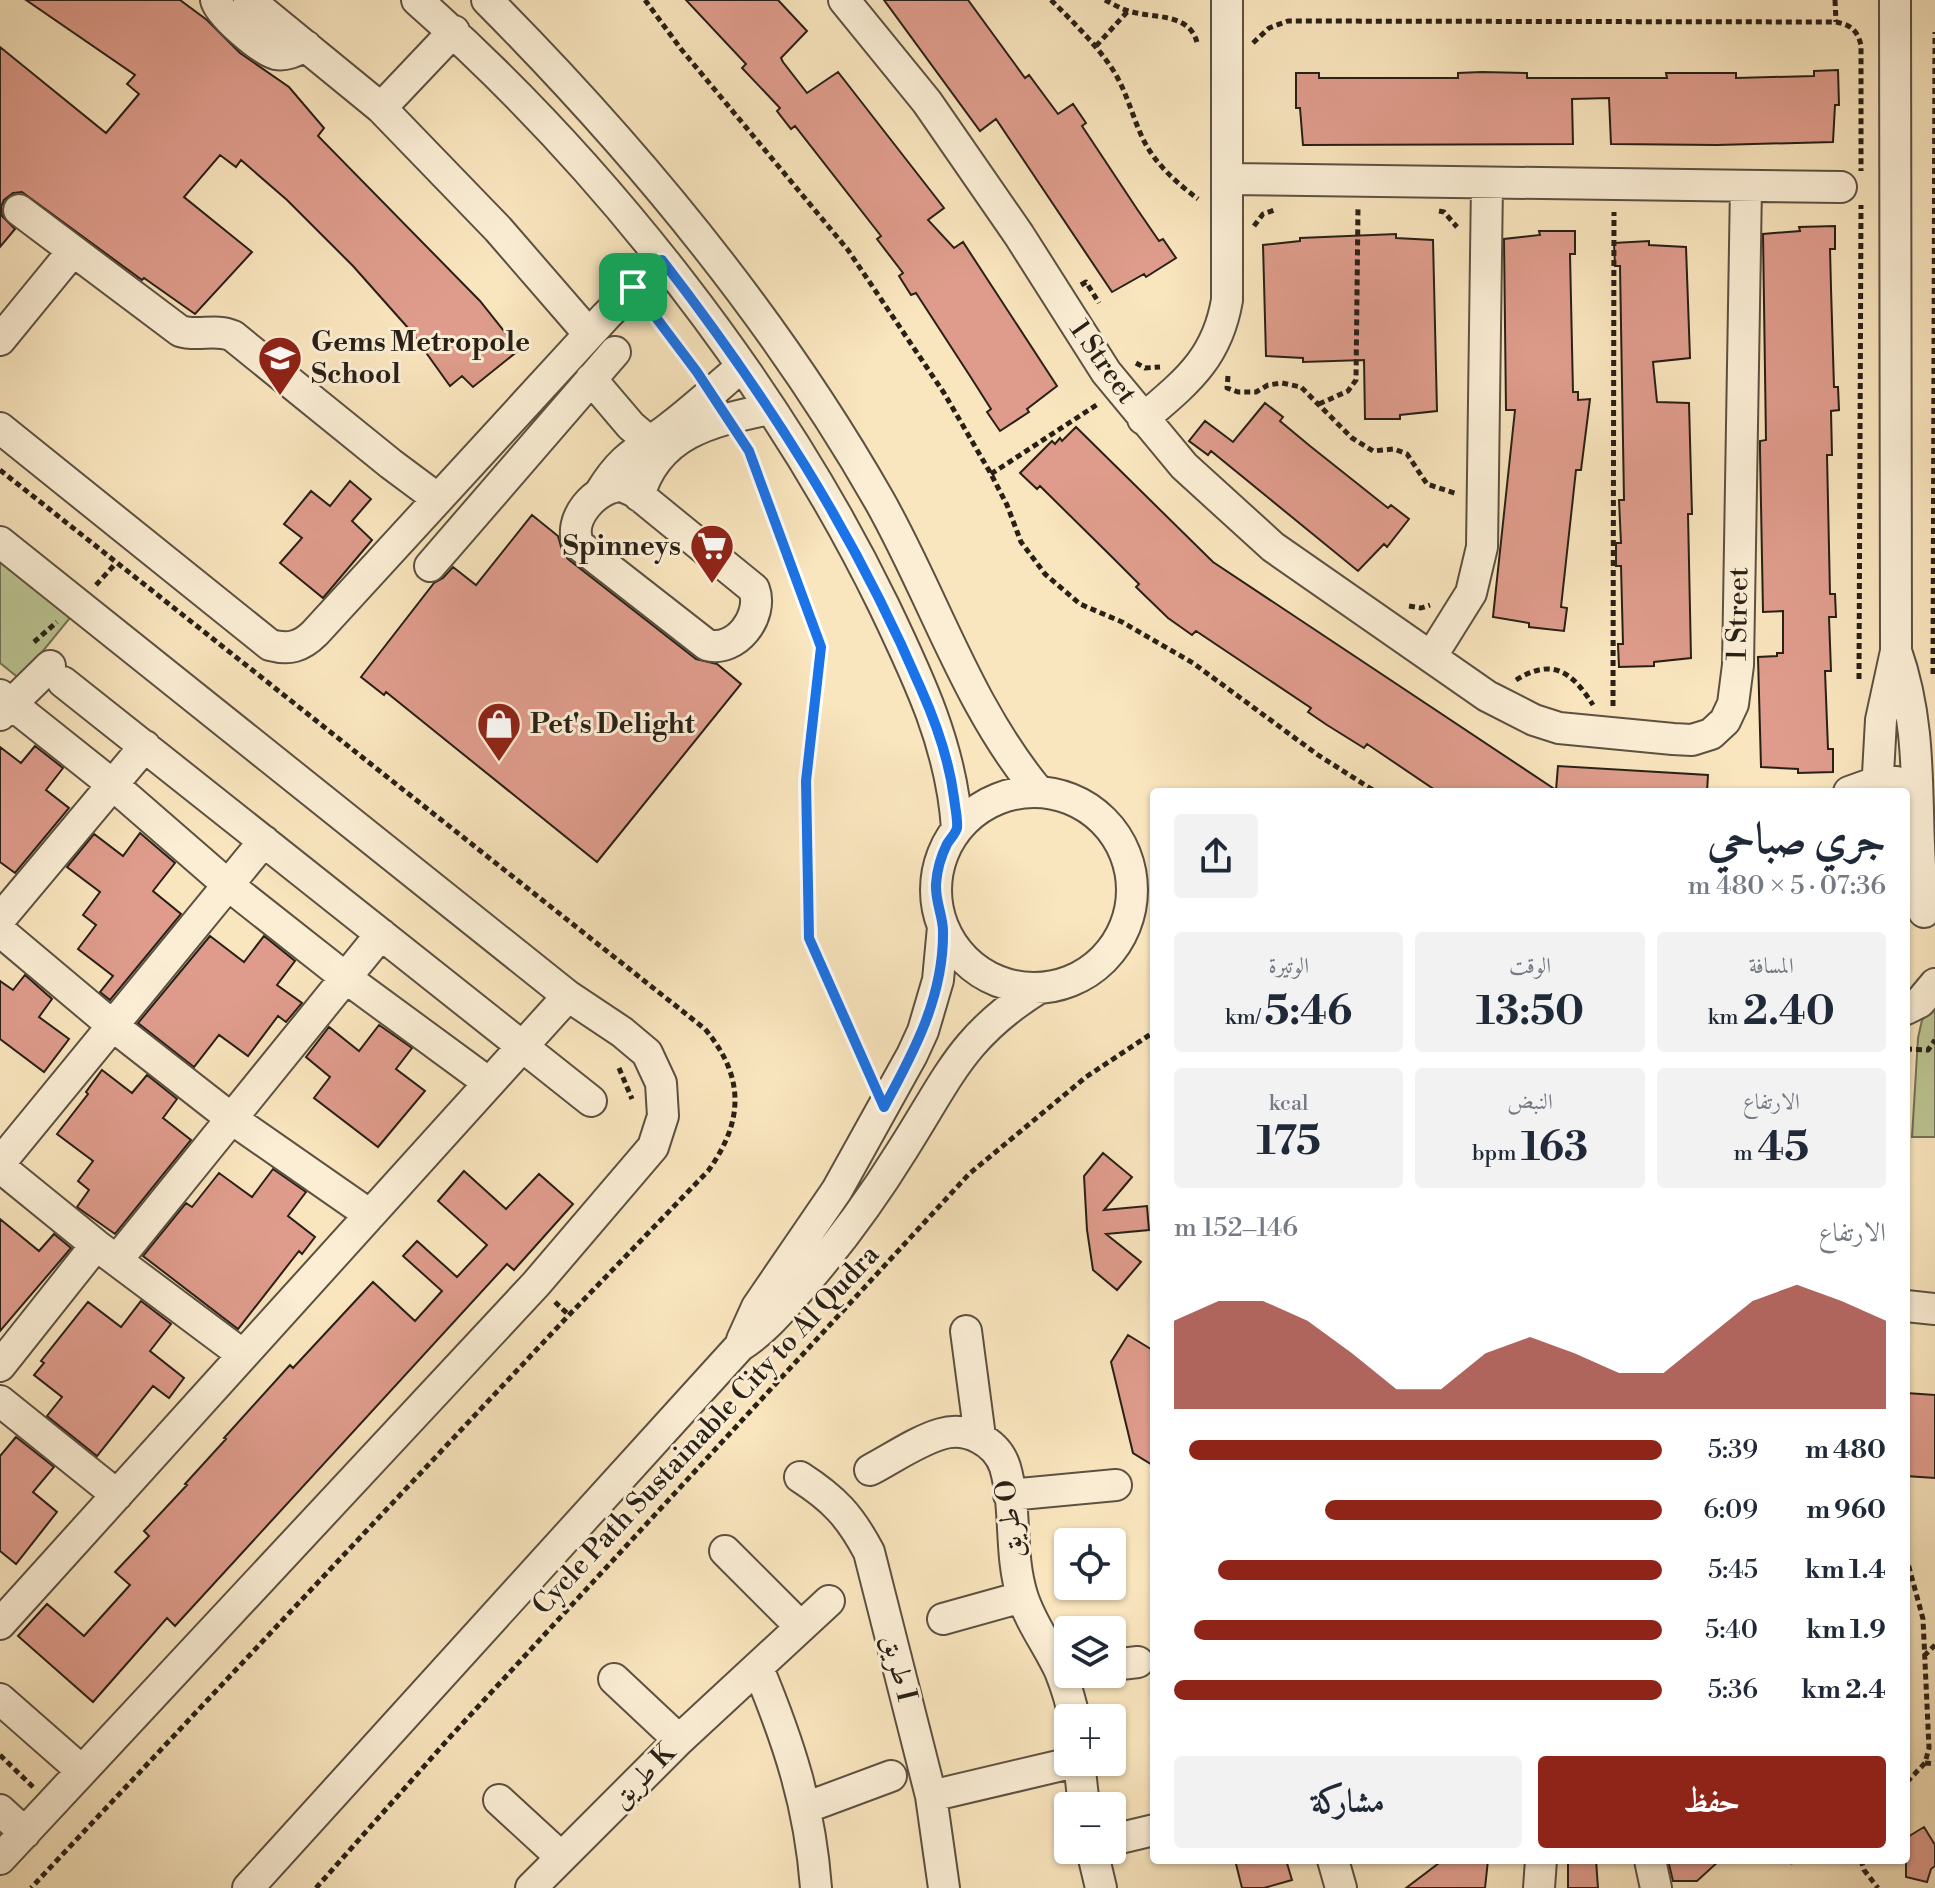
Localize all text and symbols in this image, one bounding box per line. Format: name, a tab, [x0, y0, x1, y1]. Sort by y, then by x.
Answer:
pin	[599, 253, 667, 321]
icon: arrive	[611, 265, 655, 309]
street label: 1 Street	[1062, 314, 1144, 411]
place label: Gems Metropole School	[311, 325, 530, 392]
school or university icon: Gems Metropole School	[256, 334, 304, 397]
supermarket icon: Spinneys	[688, 522, 736, 585]
place label: Spinneys	[563, 529, 681, 564]
street label: 1 Street	[1720, 567, 1756, 661]
shop icon: Pet's Delight	[475, 700, 523, 763]
place label: Pet's Delight	[530, 707, 696, 742]
text: جري صباحي	[1707, 812, 1886, 867]
button: share	[1174, 814, 1258, 898]
text: 07:36 · 5 × 480 m	[1688, 870, 1886, 902]
text: الوتيرة	[1268, 953, 1309, 980]
text: الوقت	[1509, 953, 1551, 980]
text: المسافة	[1749, 953, 1794, 980]
text: 5:46	[1265, 987, 1352, 1037]
text: 13:50	[1476, 987, 1584, 1037]
text: 2.40	[1743, 987, 1835, 1037]
text: /km	[1225, 1004, 1265, 1031]
text: km	[1708, 1004, 1743, 1031]
text: النبض	[1507, 1089, 1553, 1116]
text: الارتفاع	[1743, 1089, 1800, 1116]
text: kcal	[1269, 1090, 1309, 1117]
text: 175	[1256, 1117, 1321, 1167]
text: 163	[1521, 1123, 1588, 1173]
text: 45	[1757, 1123, 1809, 1173]
text: bpm	[1472, 1140, 1521, 1167]
text: m	[1734, 1140, 1757, 1167]
text: 146–152 m	[1174, 1212, 1298, 1244]
text: الارتفاع	[1819, 1217, 1886, 1249]
street label: Cycle Path Sustainable City to Al Qudra	[525, 1237, 888, 1622]
text: 5:39	[1708, 1434, 1758, 1466]
text: 480 m	[1805, 1434, 1886, 1466]
street label: طريق O	[988, 1478, 1032, 1560]
text: 6:09	[1703, 1494, 1758, 1526]
text: 960 m	[1806, 1494, 1886, 1526]
map controls	[1054, 1528, 1126, 1864]
button: locate	[1054, 1528, 1126, 1600]
text: 5:45	[1708, 1554, 1758, 1586]
text: 1.4 km	[1805, 1554, 1886, 1586]
text: 5:40	[1705, 1614, 1758, 1646]
text: 1.9 km	[1806, 1614, 1886, 1646]
button: layers	[1054, 1616, 1126, 1688]
street label: طريق I	[874, 1631, 924, 1705]
text: 5:36	[1708, 1674, 1758, 1706]
text: 2.4 km	[1801, 1674, 1886, 1706]
button: +	[1054, 1704, 1126, 1776]
street label: طريق K	[603, 1735, 684, 1816]
button: مشاركة	[1174, 1756, 1522, 1848]
button: حفظ	[1538, 1756, 1886, 1848]
button: −	[1054, 1792, 1126, 1864]

